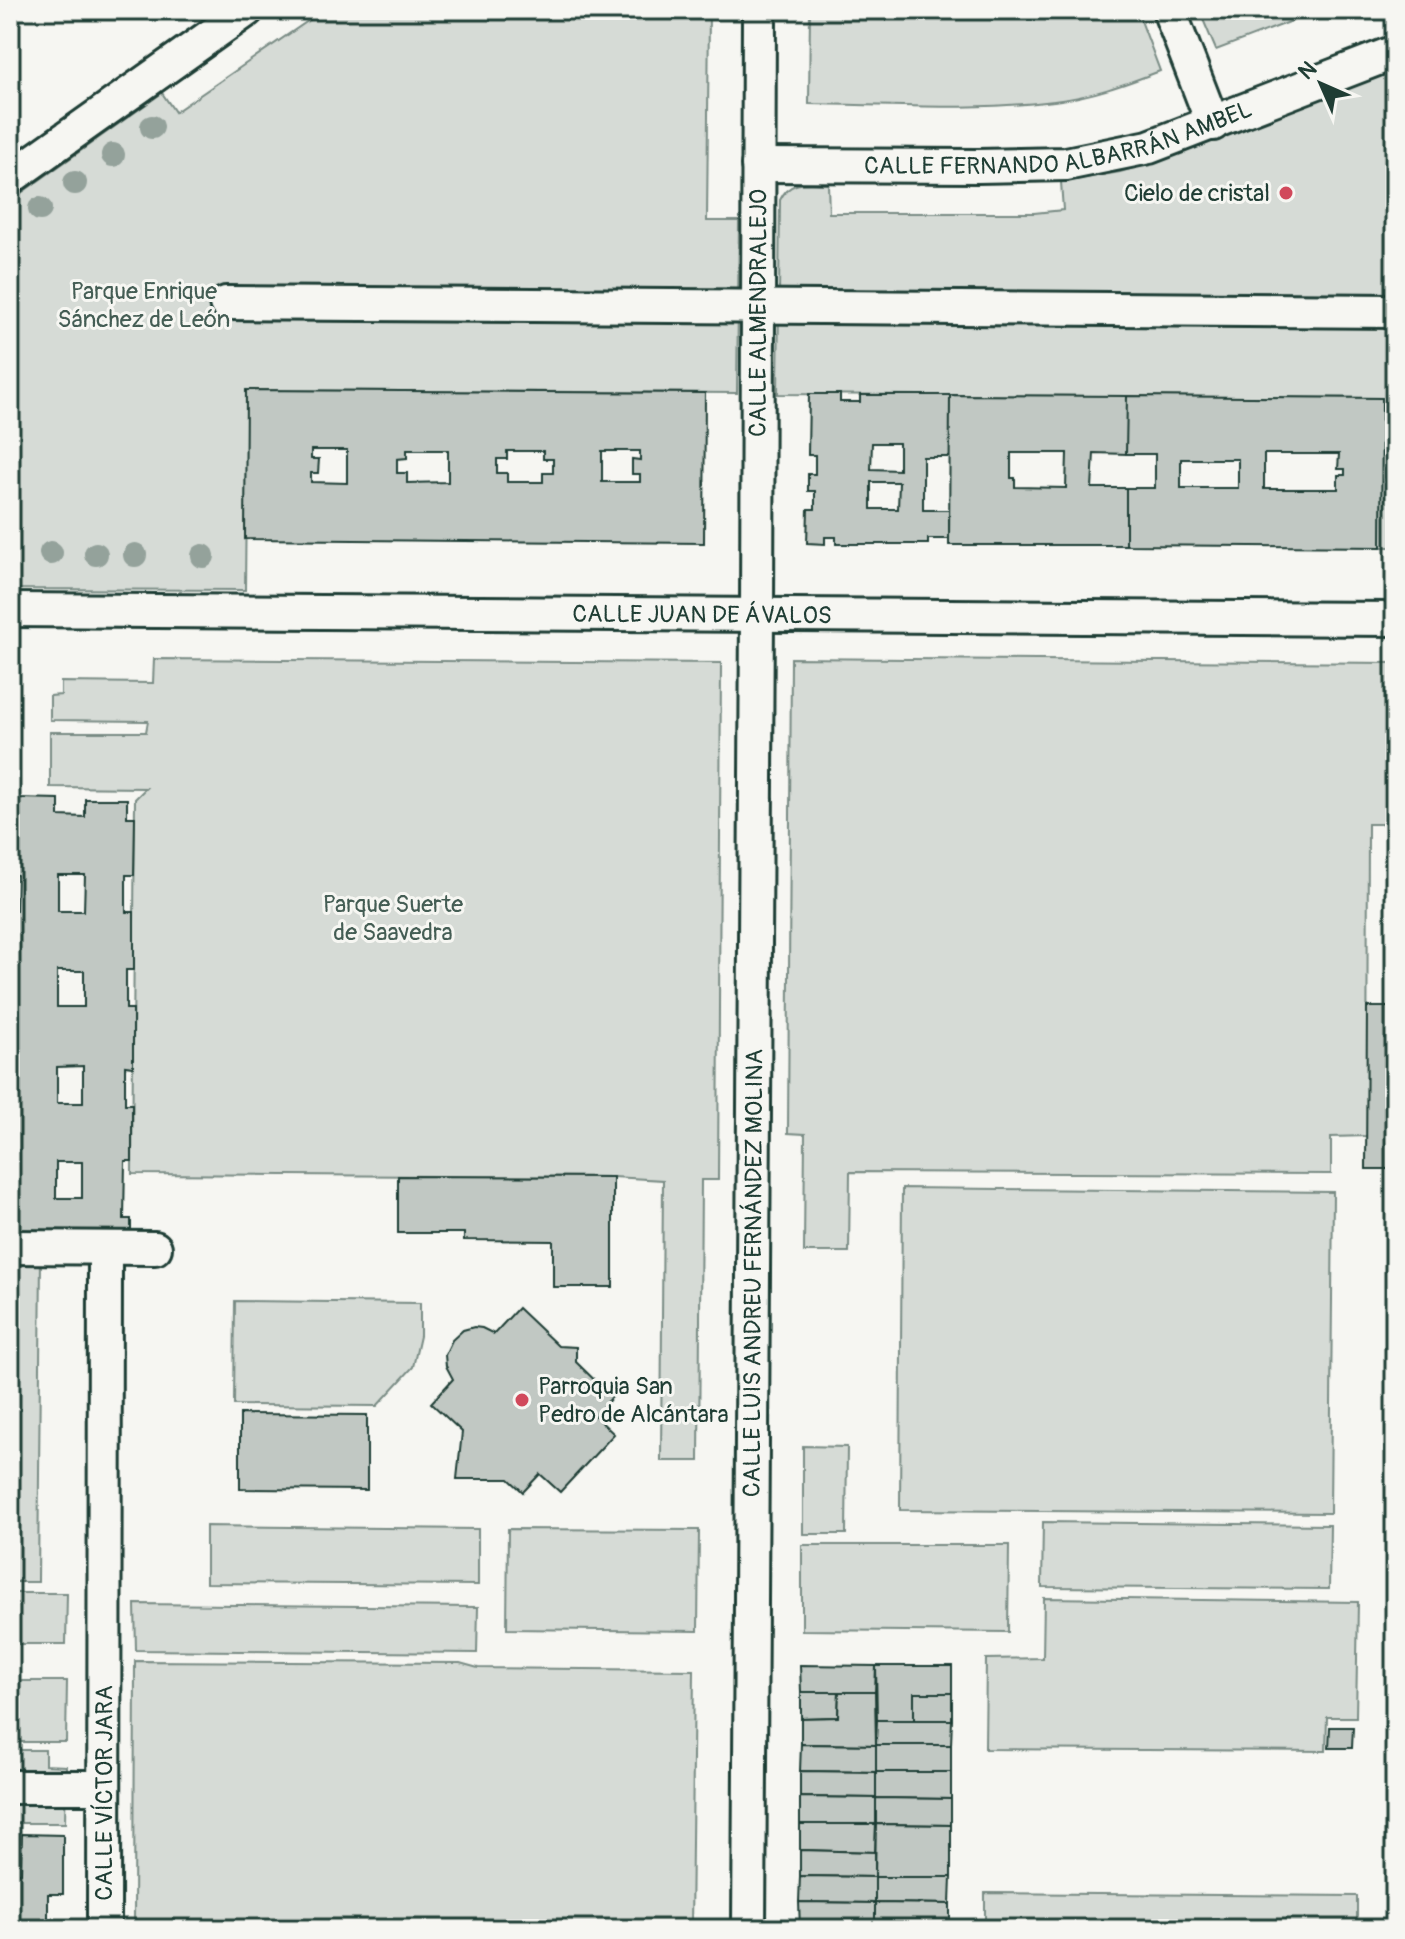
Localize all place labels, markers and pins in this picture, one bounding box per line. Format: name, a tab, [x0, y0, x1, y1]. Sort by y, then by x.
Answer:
place label: Cielo de cristal	[1124, 179, 1270, 208]
marker: Cielo de cristal	[1277, 184, 1295, 202]
place label: Parroquia San Pedro de Alcántara	[538, 1372, 729, 1429]
marker: Parroquia San Pedro de Alcántara	[513, 1391, 531, 1409]

